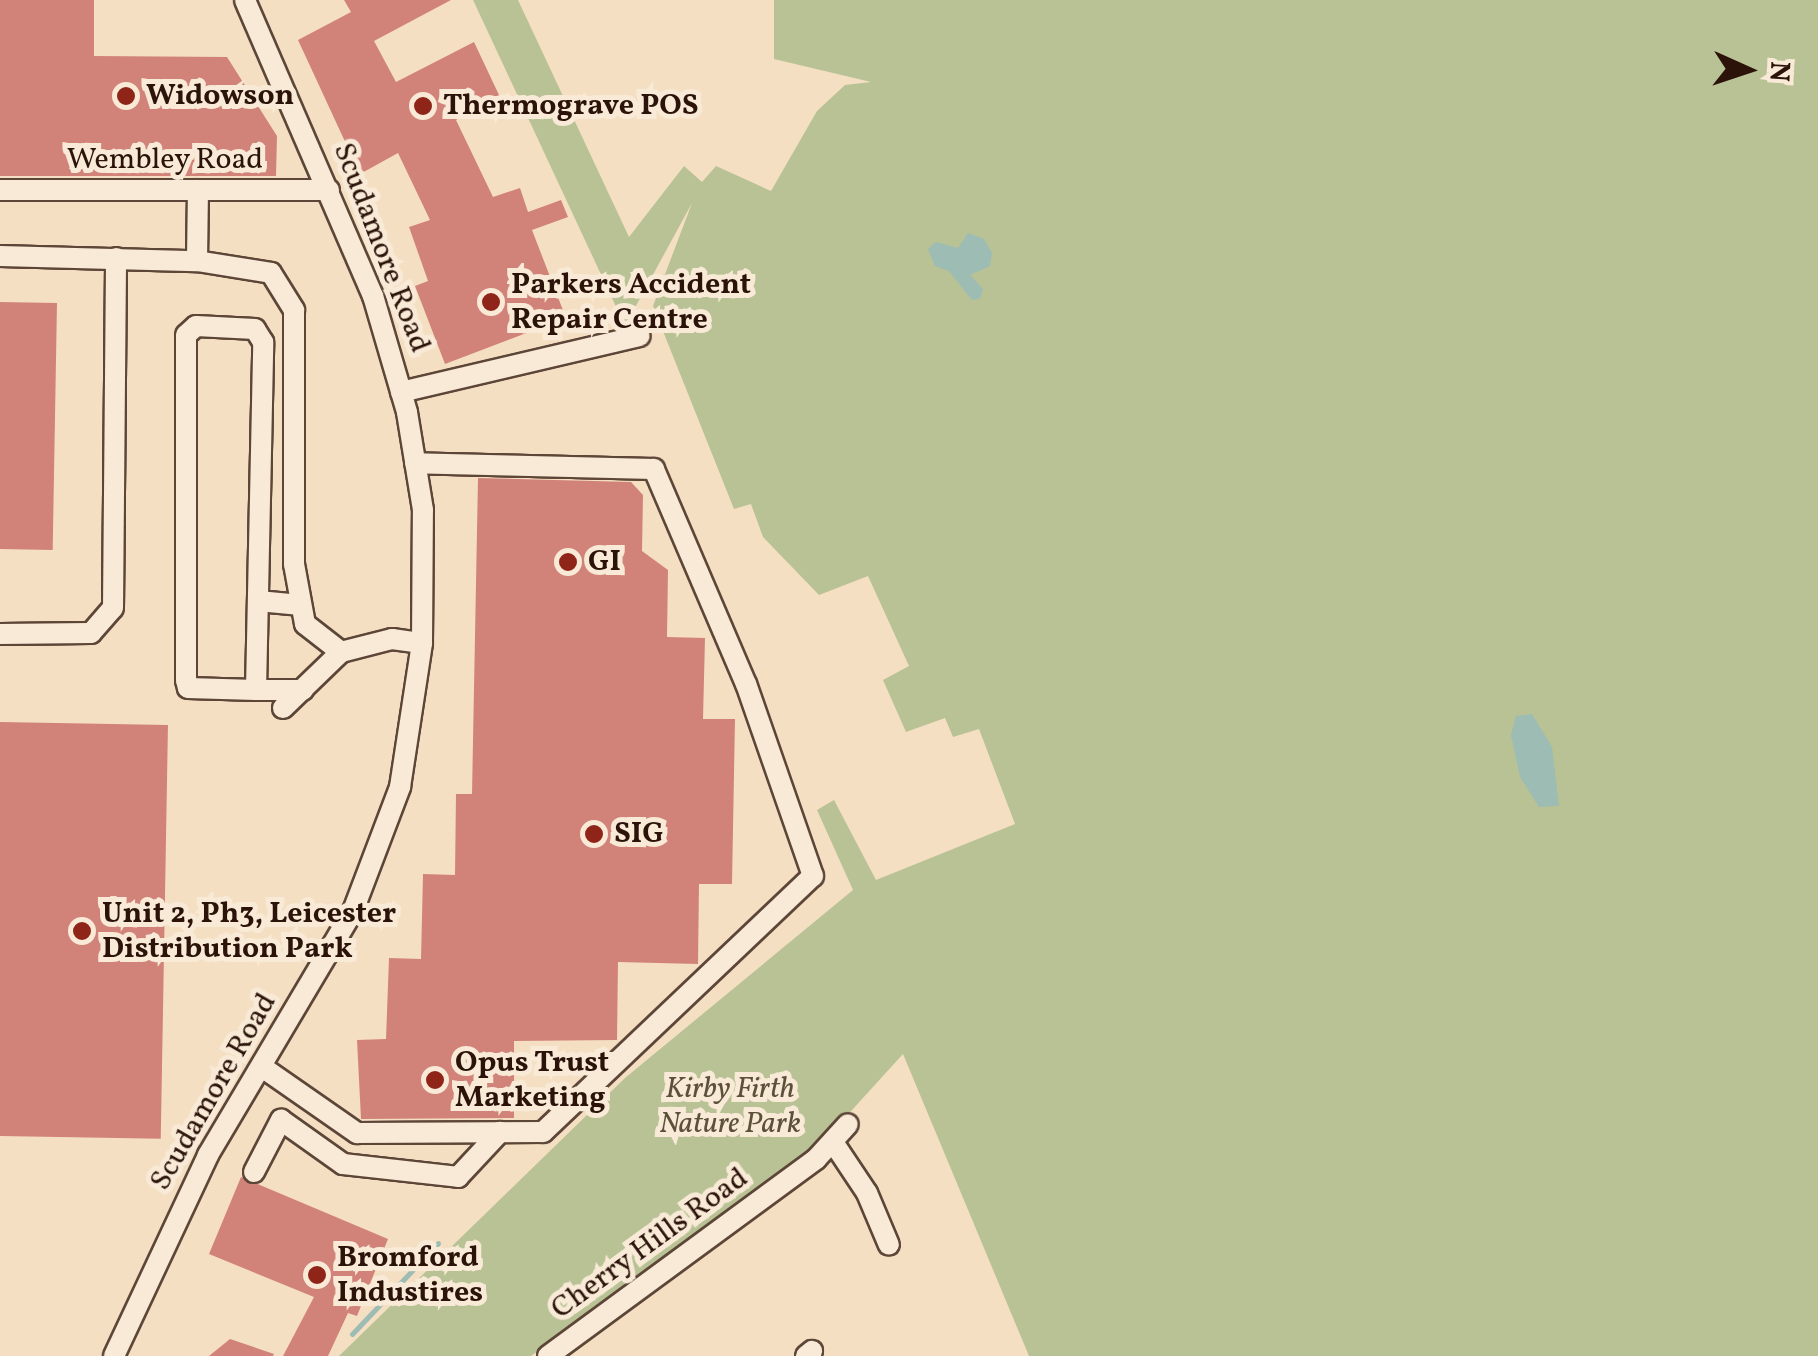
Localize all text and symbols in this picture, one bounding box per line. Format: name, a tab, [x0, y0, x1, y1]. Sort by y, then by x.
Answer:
north arrow	[1698, 20, 1798, 120]
text: N	[1758, 60, 1798, 83]
place label: Widowson	[146, 78, 294, 114]
marker: Widowson	[115, 85, 137, 107]
place label: Thermograve POS	[443, 88, 699, 124]
marker: Thermograve POS	[412, 95, 434, 117]
street label: Scudamore Road	[324, 138, 438, 358]
street label: Wembley Road	[66, 142, 264, 178]
place label: Parkers Accident Repair Centre	[511, 267, 751, 338]
marker: Parkers Accident Repair Centre	[480, 291, 502, 313]
place label: GI	[588, 544, 621, 580]
marker: GI	[557, 551, 579, 573]
place label: SIG	[614, 816, 664, 852]
marker: SIG	[583, 823, 605, 845]
place label: Unit 2, Ph3, Leicester Distribution Park	[102, 896, 396, 966]
marker: Unit 2, Ph3, Leicester Distribution Park	[71, 920, 93, 942]
street label: Scudamore Road	[143, 987, 285, 1197]
place label: Opus Trust Marketing	[455, 1045, 610, 1116]
marker: Opus Trust Marketing	[424, 1069, 446, 1091]
park label: Kirby Firth Nature Park	[659, 1071, 801, 1142]
street label: Cherry Hills Road	[544, 1160, 756, 1328]
place label: Bromford Industires	[337, 1240, 483, 1310]
marker: Bromford Industires	[306, 1264, 328, 1286]

